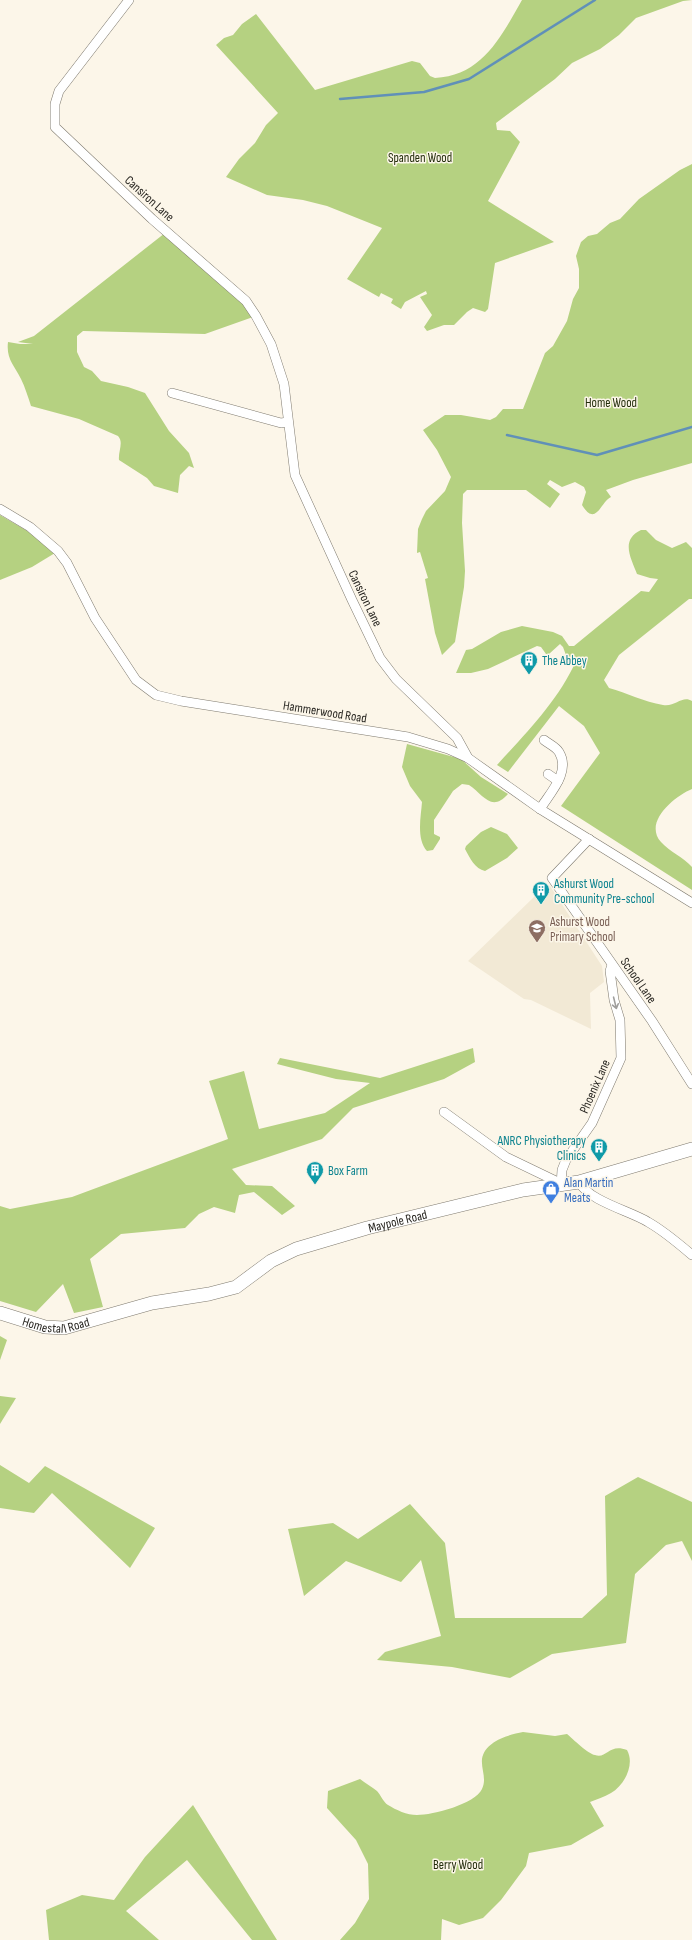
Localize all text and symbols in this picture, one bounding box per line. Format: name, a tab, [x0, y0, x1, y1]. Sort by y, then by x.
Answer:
park label: Spanden Wood	[388, 150, 452, 166]
street label: Cansiron Lane	[121, 172, 177, 225]
park label: Home Wood	[585, 395, 637, 411]
street label: Cansiron Lane	[345, 568, 386, 629]
building icon: The Abbey	[519, 650, 539, 675]
place label: The Abbey	[542, 653, 587, 669]
street label: Hammerwood Road	[282, 697, 368, 727]
place label: Ashurst Wood Community Pre-school	[553, 876, 654, 907]
building icon: Ashurst Wood Community Pre-school	[531, 880, 551, 905]
place label: Ashurst Wood Primary School	[549, 914, 615, 945]
school or university icon: Ashurst Wood Primary School	[527, 918, 547, 943]
street label: School Lane	[617, 955, 660, 1007]
one-way arrow	[612, 996, 619, 1009]
street label: Phoenix Lane	[576, 1057, 614, 1116]
place label: ANRC Physiotherapy Clinics	[496, 1133, 586, 1164]
building icon: ANRC Physiotherapy Clinics	[589, 1137, 609, 1162]
building icon: Box Farm	[305, 1160, 325, 1185]
place label: Box Farm	[328, 1163, 368, 1179]
place label: Alan Martin Meats	[563, 1175, 613, 1206]
shop icon: Alan Martin Meats	[541, 1179, 561, 1204]
street label: Maypole Road	[367, 1207, 429, 1236]
street label: Homestall Road	[20, 1313, 91, 1337]
park label: Berry Wood	[433, 1857, 483, 1873]

